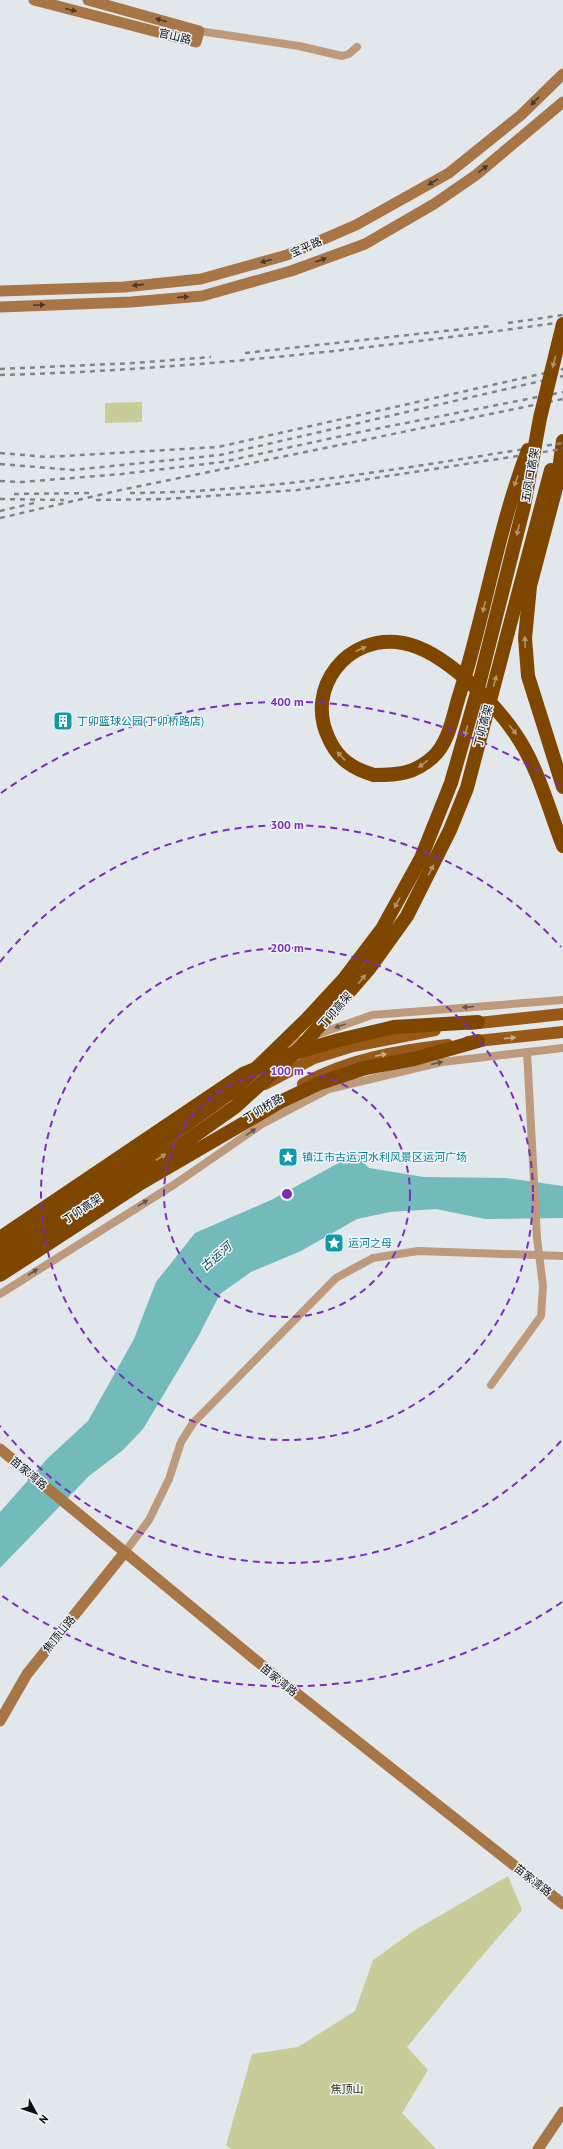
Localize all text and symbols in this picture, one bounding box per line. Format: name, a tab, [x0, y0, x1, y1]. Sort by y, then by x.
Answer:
one-way arrow	[65, 7, 78, 13]
one-way arrow	[155, 17, 167, 23]
street label: 官山路	[157, 25, 193, 47]
one-way arrow	[530, 96, 540, 106]
one-way arrow	[477, 165, 488, 174]
one-way arrow	[427, 178, 439, 185]
street label: 宝平路	[288, 234, 324, 260]
one-way arrow	[316, 256, 328, 262]
one-way arrow	[259, 258, 271, 264]
one-way arrow	[132, 282, 144, 289]
one-way arrow	[177, 294, 189, 301]
one-way arrow	[33, 302, 45, 309]
one-way arrow	[550, 356, 556, 368]
street label: 五凤口高架	[518, 447, 542, 503]
one-way arrow	[513, 475, 519, 487]
one-way arrow	[515, 525, 521, 537]
one-way arrow	[481, 601, 487, 613]
one-way arrow	[522, 636, 529, 648]
one-way arrow	[356, 646, 367, 652]
one-way arrow	[493, 674, 499, 687]
text: 400 m	[270, 694, 304, 709]
street label: 丁卯高架	[471, 703, 495, 749]
building icon: 丁卯篮球公园(丁卯桥路店)	[52, 710, 74, 732]
place label: 丁卯篮球公园(丁卯桥路店)	[77, 714, 204, 728]
one-way arrow	[463, 725, 469, 737]
one-way arrow	[508, 725, 517, 736]
one-way arrow	[337, 752, 346, 761]
one-way arrow	[417, 760, 428, 768]
text: 300 m	[270, 817, 304, 832]
one-way arrow	[428, 864, 435, 875]
one-way arrow	[394, 897, 401, 909]
text: 200 m	[270, 940, 304, 955]
one-way arrow	[357, 973, 366, 984]
street label: 丁卯高架	[315, 989, 355, 1031]
one-way arrow	[462, 1004, 474, 1011]
one-way arrow	[334, 1023, 346, 1029]
one-way arrow	[504, 1035, 516, 1041]
one-way arrow	[375, 1052, 387, 1058]
one-way arrow	[431, 1060, 443, 1066]
text: 100 m	[270, 1063, 304, 1078]
street label: 丁卯桥路	[241, 1091, 285, 1125]
one-way arrow	[246, 1128, 257, 1136]
place icon: 镇江市古运河水利风景区运河广场	[277, 1146, 299, 1168]
place label: 镇江市古运河水利风景区运河广场	[302, 1150, 467, 1164]
one-way arrow	[156, 1153, 167, 1161]
centre of rings	[280, 1187, 294, 1201]
street label: 丁卯高架	[60, 1191, 104, 1227]
one-way arrow	[137, 1200, 149, 1207]
place icon: 运河之母	[323, 1232, 345, 1254]
place label: 运河之母	[348, 1236, 392, 1250]
water label: 古运河	[197, 1238, 236, 1274]
one-way arrow	[27, 1269, 39, 1276]
street label: 苗家湾路	[8, 1453, 50, 1493]
street label: 焦顶山路	[40, 1612, 78, 1656]
street label: 苗家湾路	[257, 1661, 301, 1699]
street label: 苗家湾路	[511, 1861, 555, 1899]
park label: 焦顶山	[331, 2082, 364, 2096]
north arrow	[16, 2093, 56, 2133]
text: N	[36, 2112, 51, 2127]

